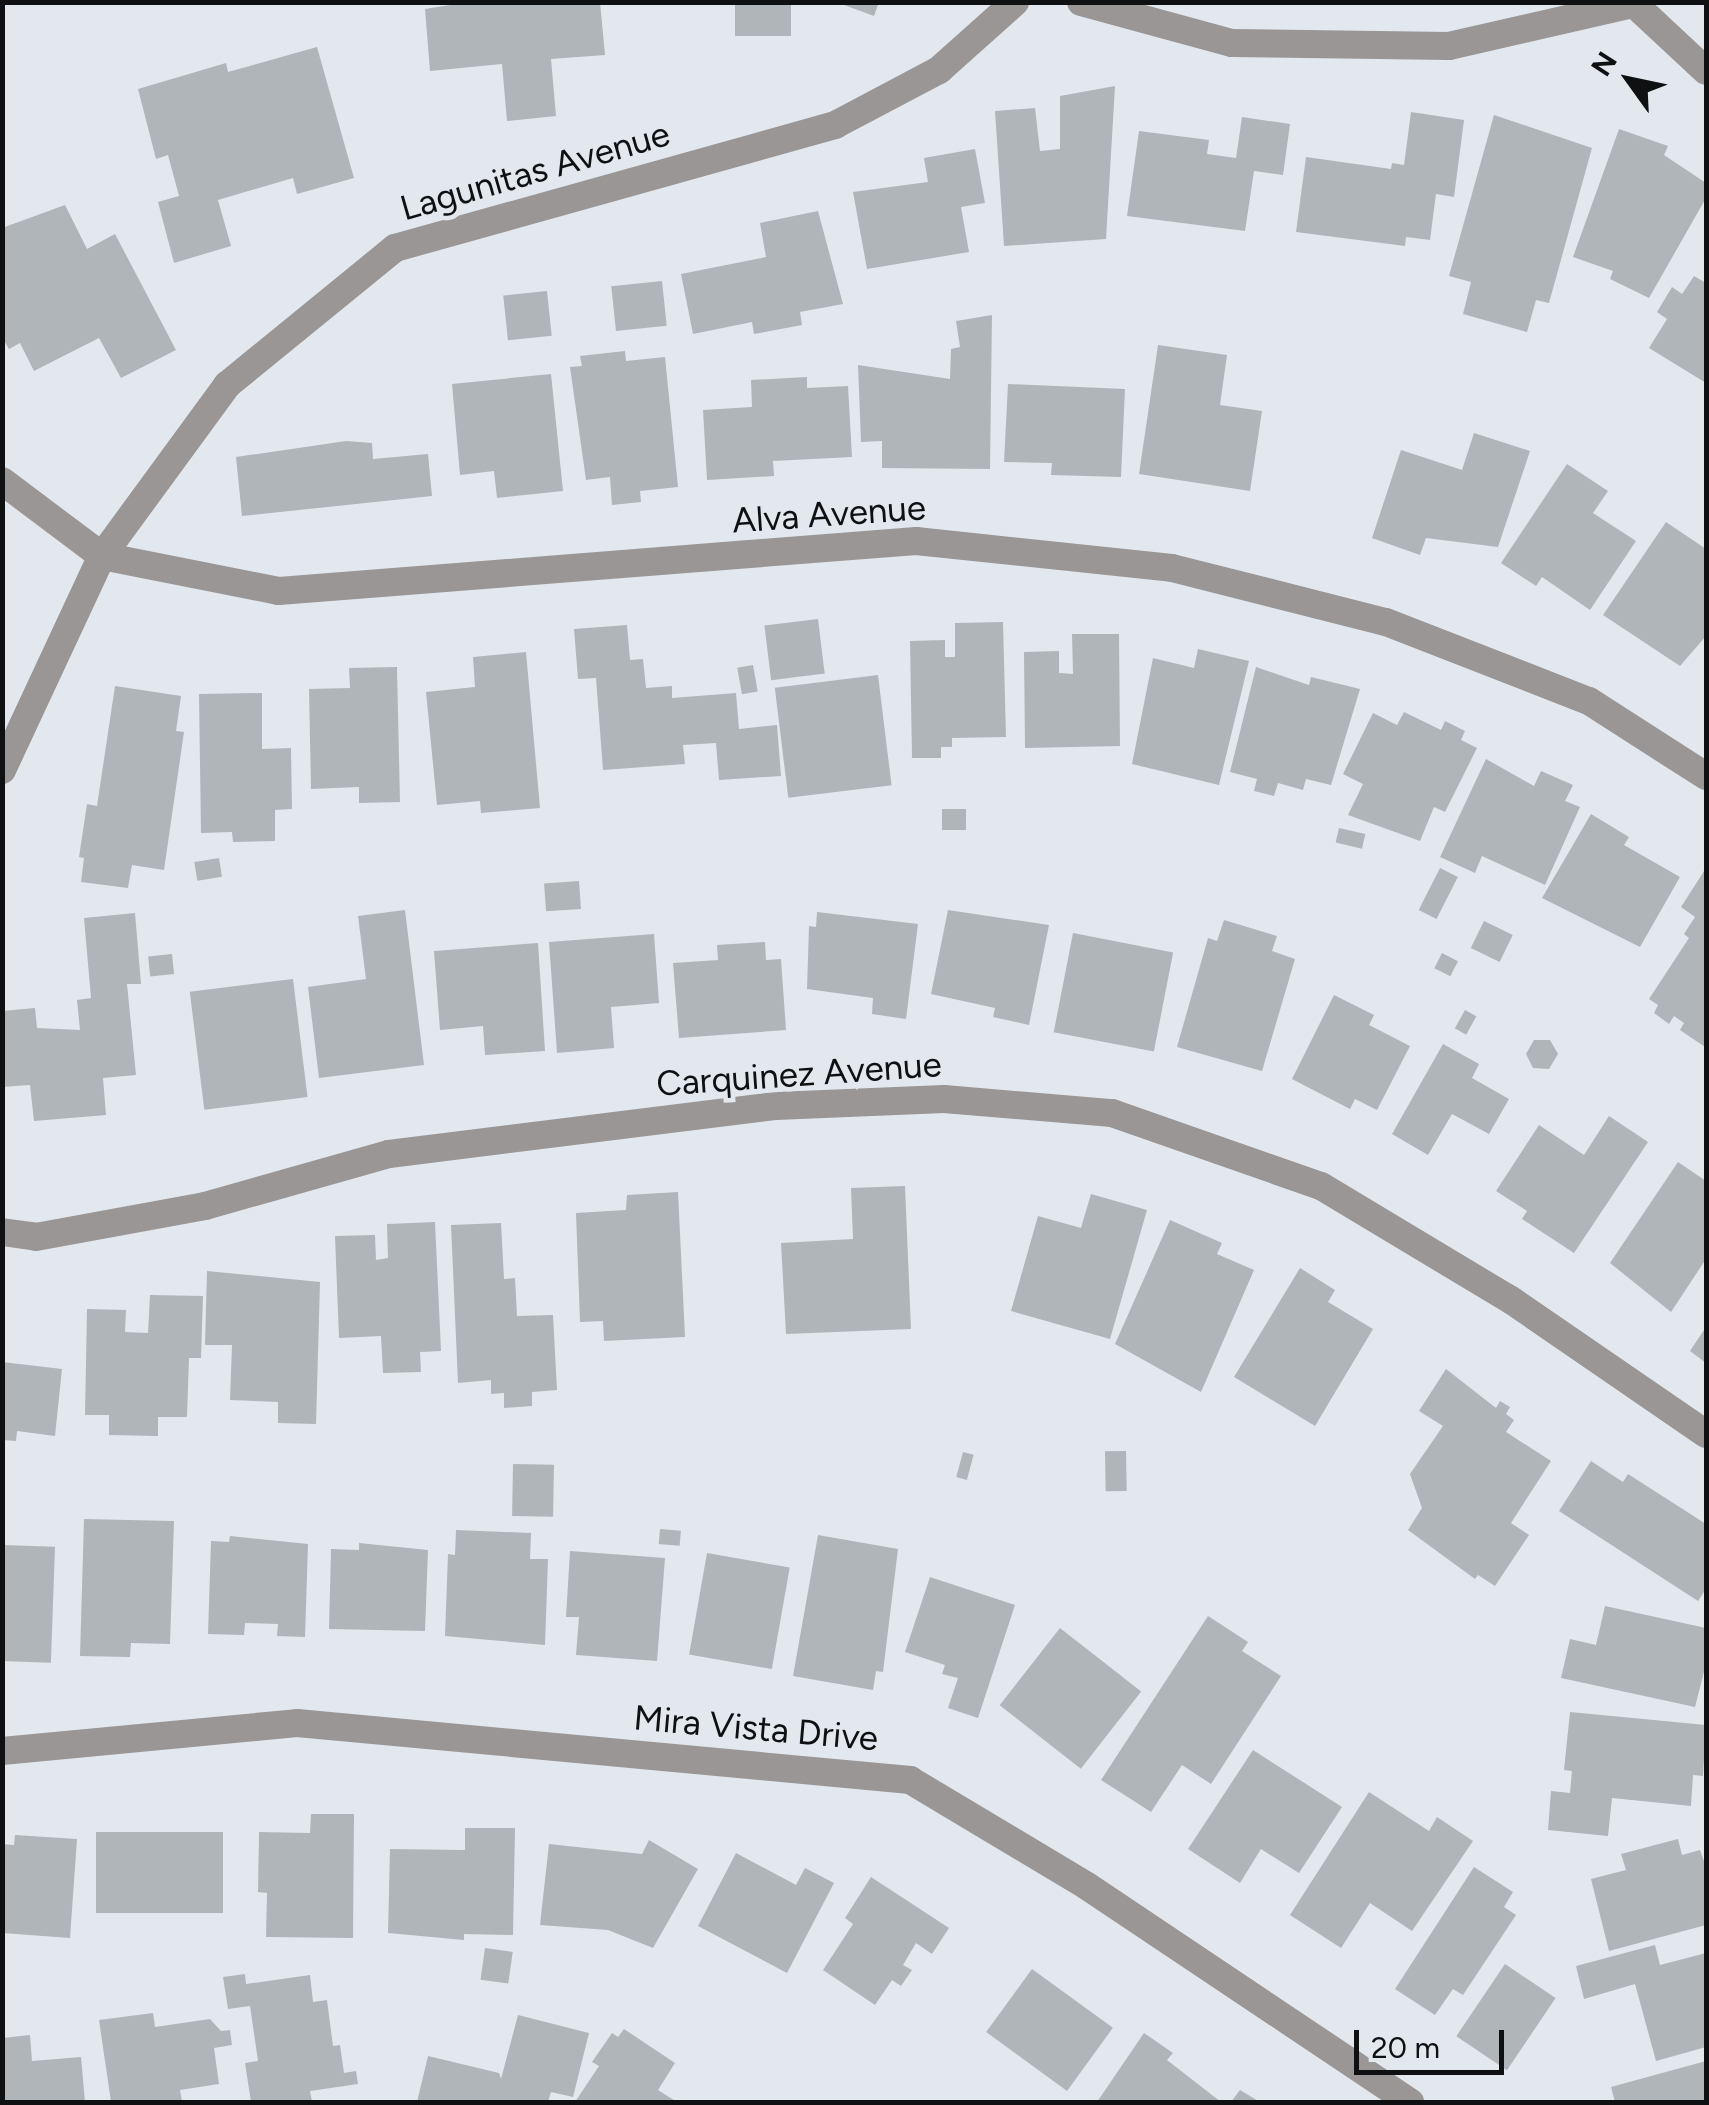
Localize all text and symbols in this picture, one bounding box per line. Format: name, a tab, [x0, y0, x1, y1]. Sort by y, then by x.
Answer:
north arrow	[1579, 30, 1679, 130]
text: N	[1584, 45, 1624, 82]
street label: Lagunitas Avenue	[396, 112, 674, 230]
street label: Alva Avenue	[731, 486, 927, 542]
street label: Carquinez Avenue	[655, 1043, 943, 1105]
street label: Mira Vista Drive	[632, 1696, 880, 1760]
scale bar	[1359, 2010, 1509, 2072]
text: 20 m	[1371, 2029, 1440, 2066]

